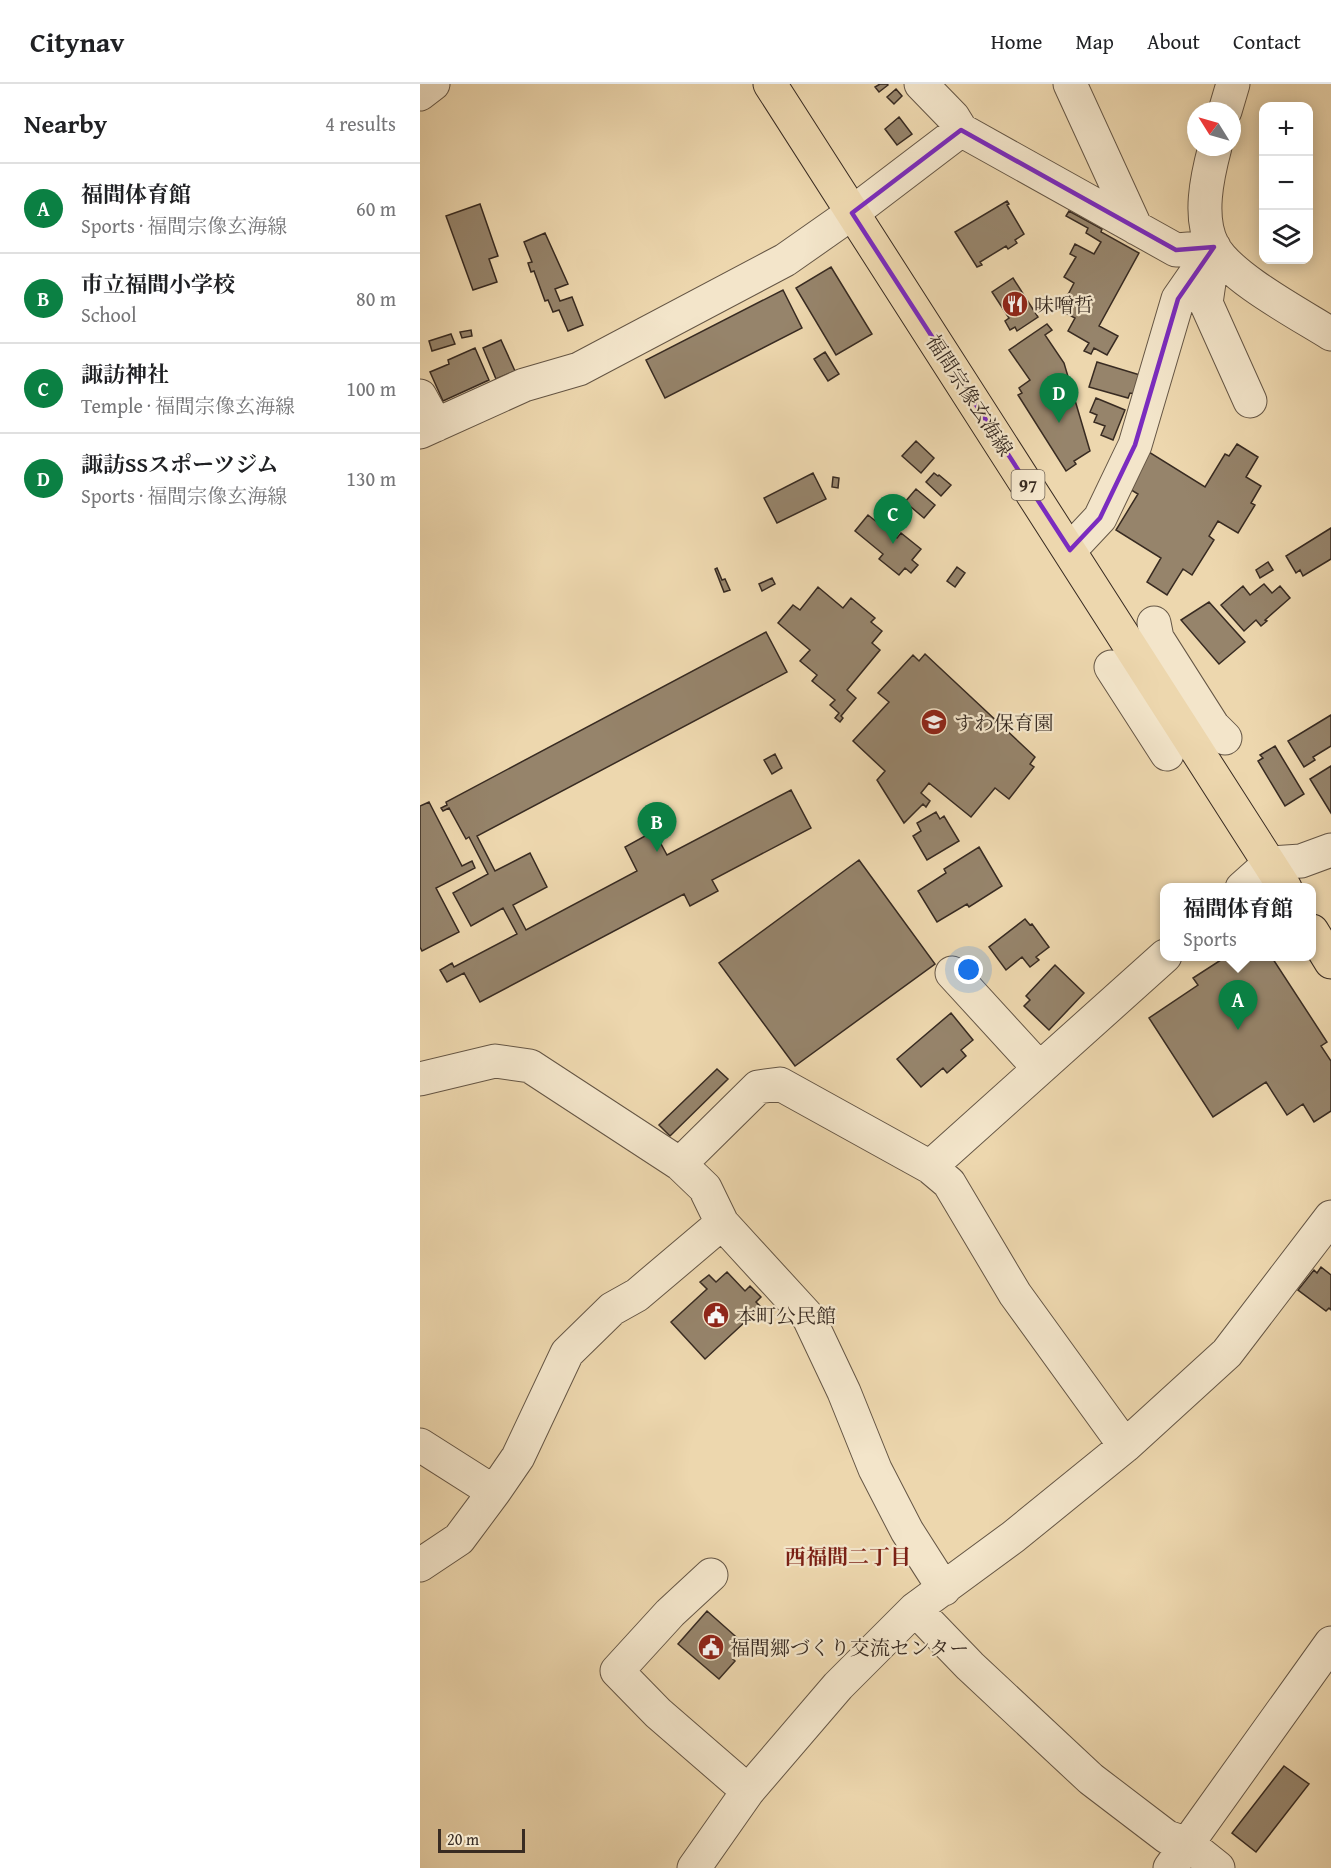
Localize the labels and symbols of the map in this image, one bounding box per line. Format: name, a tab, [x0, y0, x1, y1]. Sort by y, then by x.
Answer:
north arrow	[1187, 102, 1241, 156]
restaurant icon: 味噌哲	[1000, 289, 1030, 319]
place label: 味噌哲	[1034, 290, 1094, 319]
street label: 福間宗像玄海線	[920, 328, 1020, 462]
pin: D	[1040, 374, 1078, 423]
road number: 97	[1012, 470, 1044, 500]
pin: C	[874, 494, 912, 544]
school or university icon: すわ保育園	[919, 707, 949, 737]
place label: すわ保育園	[954, 708, 1054, 737]
pin: B	[638, 802, 676, 852]
your location	[954, 955, 983, 984]
pin: A	[1218, 980, 1258, 1030]
public building icon: 本町公民館	[701, 1300, 731, 1330]
place label: 本町公民館	[736, 1301, 836, 1330]
district label: 西福間二丁目	[785, 1541, 911, 1572]
public building icon: 福間郷づくり交流センター	[696, 1632, 726, 1662]
place label: 福間郷づくり交流センター	[730, 1633, 969, 1662]
scale bar	[438, 1826, 525, 1854]

